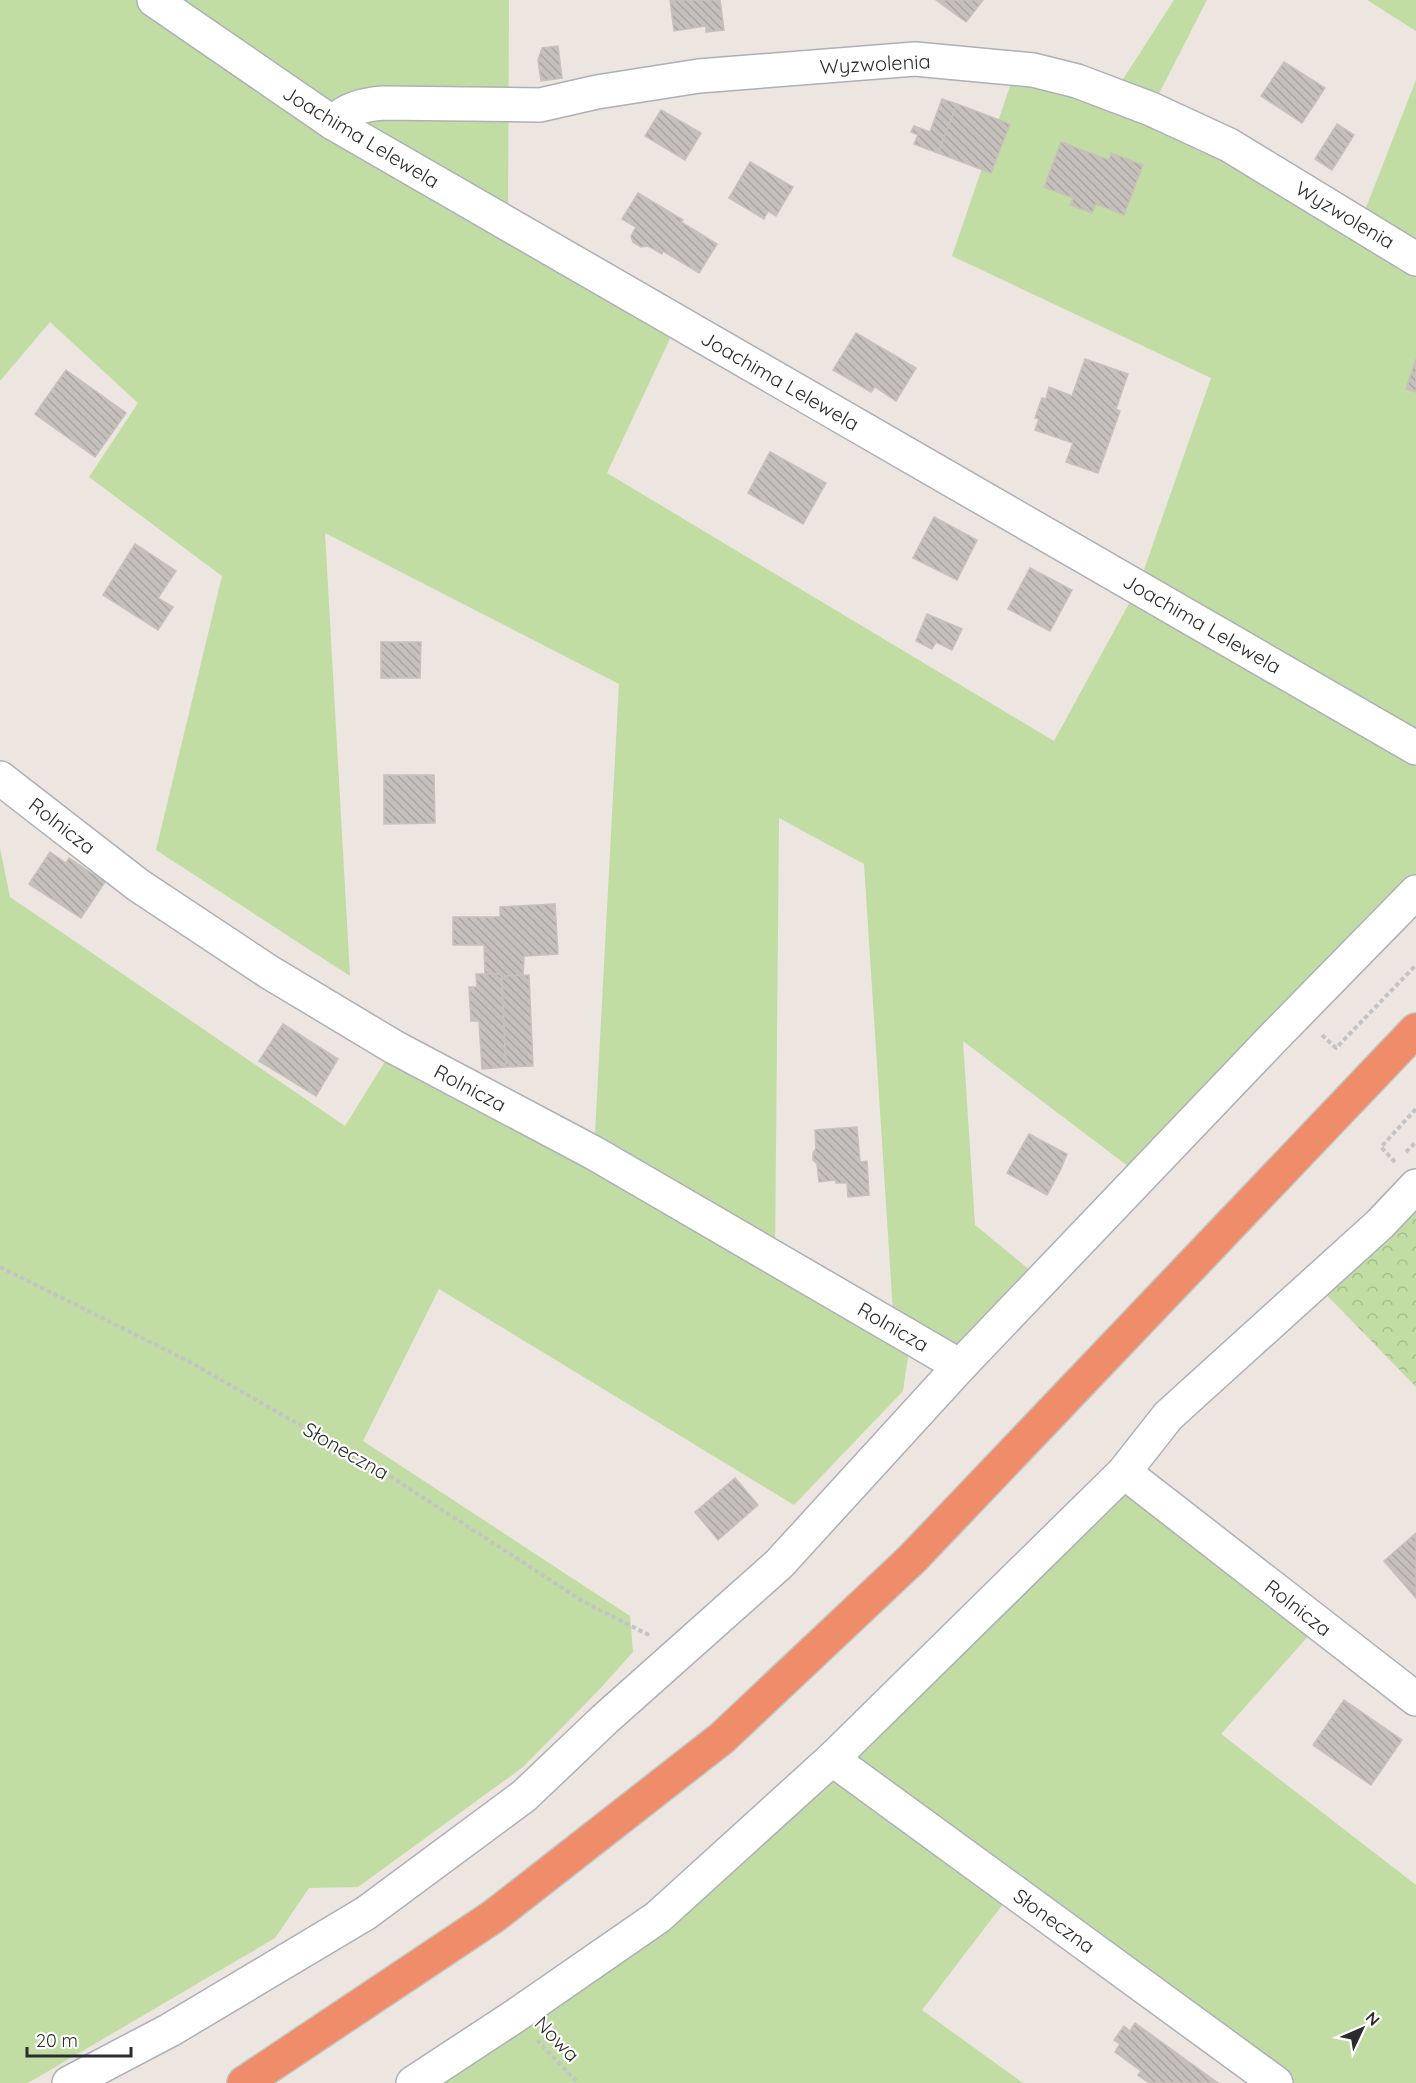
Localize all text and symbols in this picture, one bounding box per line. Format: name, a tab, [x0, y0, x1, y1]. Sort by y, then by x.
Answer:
street label: Wyzwolenia	[819, 48, 931, 79]
street label: Joachima Lelewela	[278, 80, 444, 193]
street label: Wyzwolenia	[1291, 175, 1399, 254]
street label: Joachima Lelewela	[697, 325, 864, 436]
street label: Joachima Lelewela	[1119, 568, 1286, 679]
street label: Rolnicza	[24, 792, 101, 859]
street label: Rolnicza	[430, 1058, 510, 1117]
street label: Rolnicza	[853, 1296, 933, 1357]
street label: Słoneczna	[299, 1416, 393, 1485]
street label: Rolnicza	[1260, 1574, 1337, 1641]
street label: Słoneczna	[1009, 1883, 1100, 1958]
north arrow	[1332, 1999, 1392, 2059]
text: N	[1362, 2007, 1384, 2030]
street label: Nowa	[530, 2011, 585, 2067]
scale bar	[27, 2020, 130, 2058]
text: 20 m	[36, 2029, 78, 2052]

